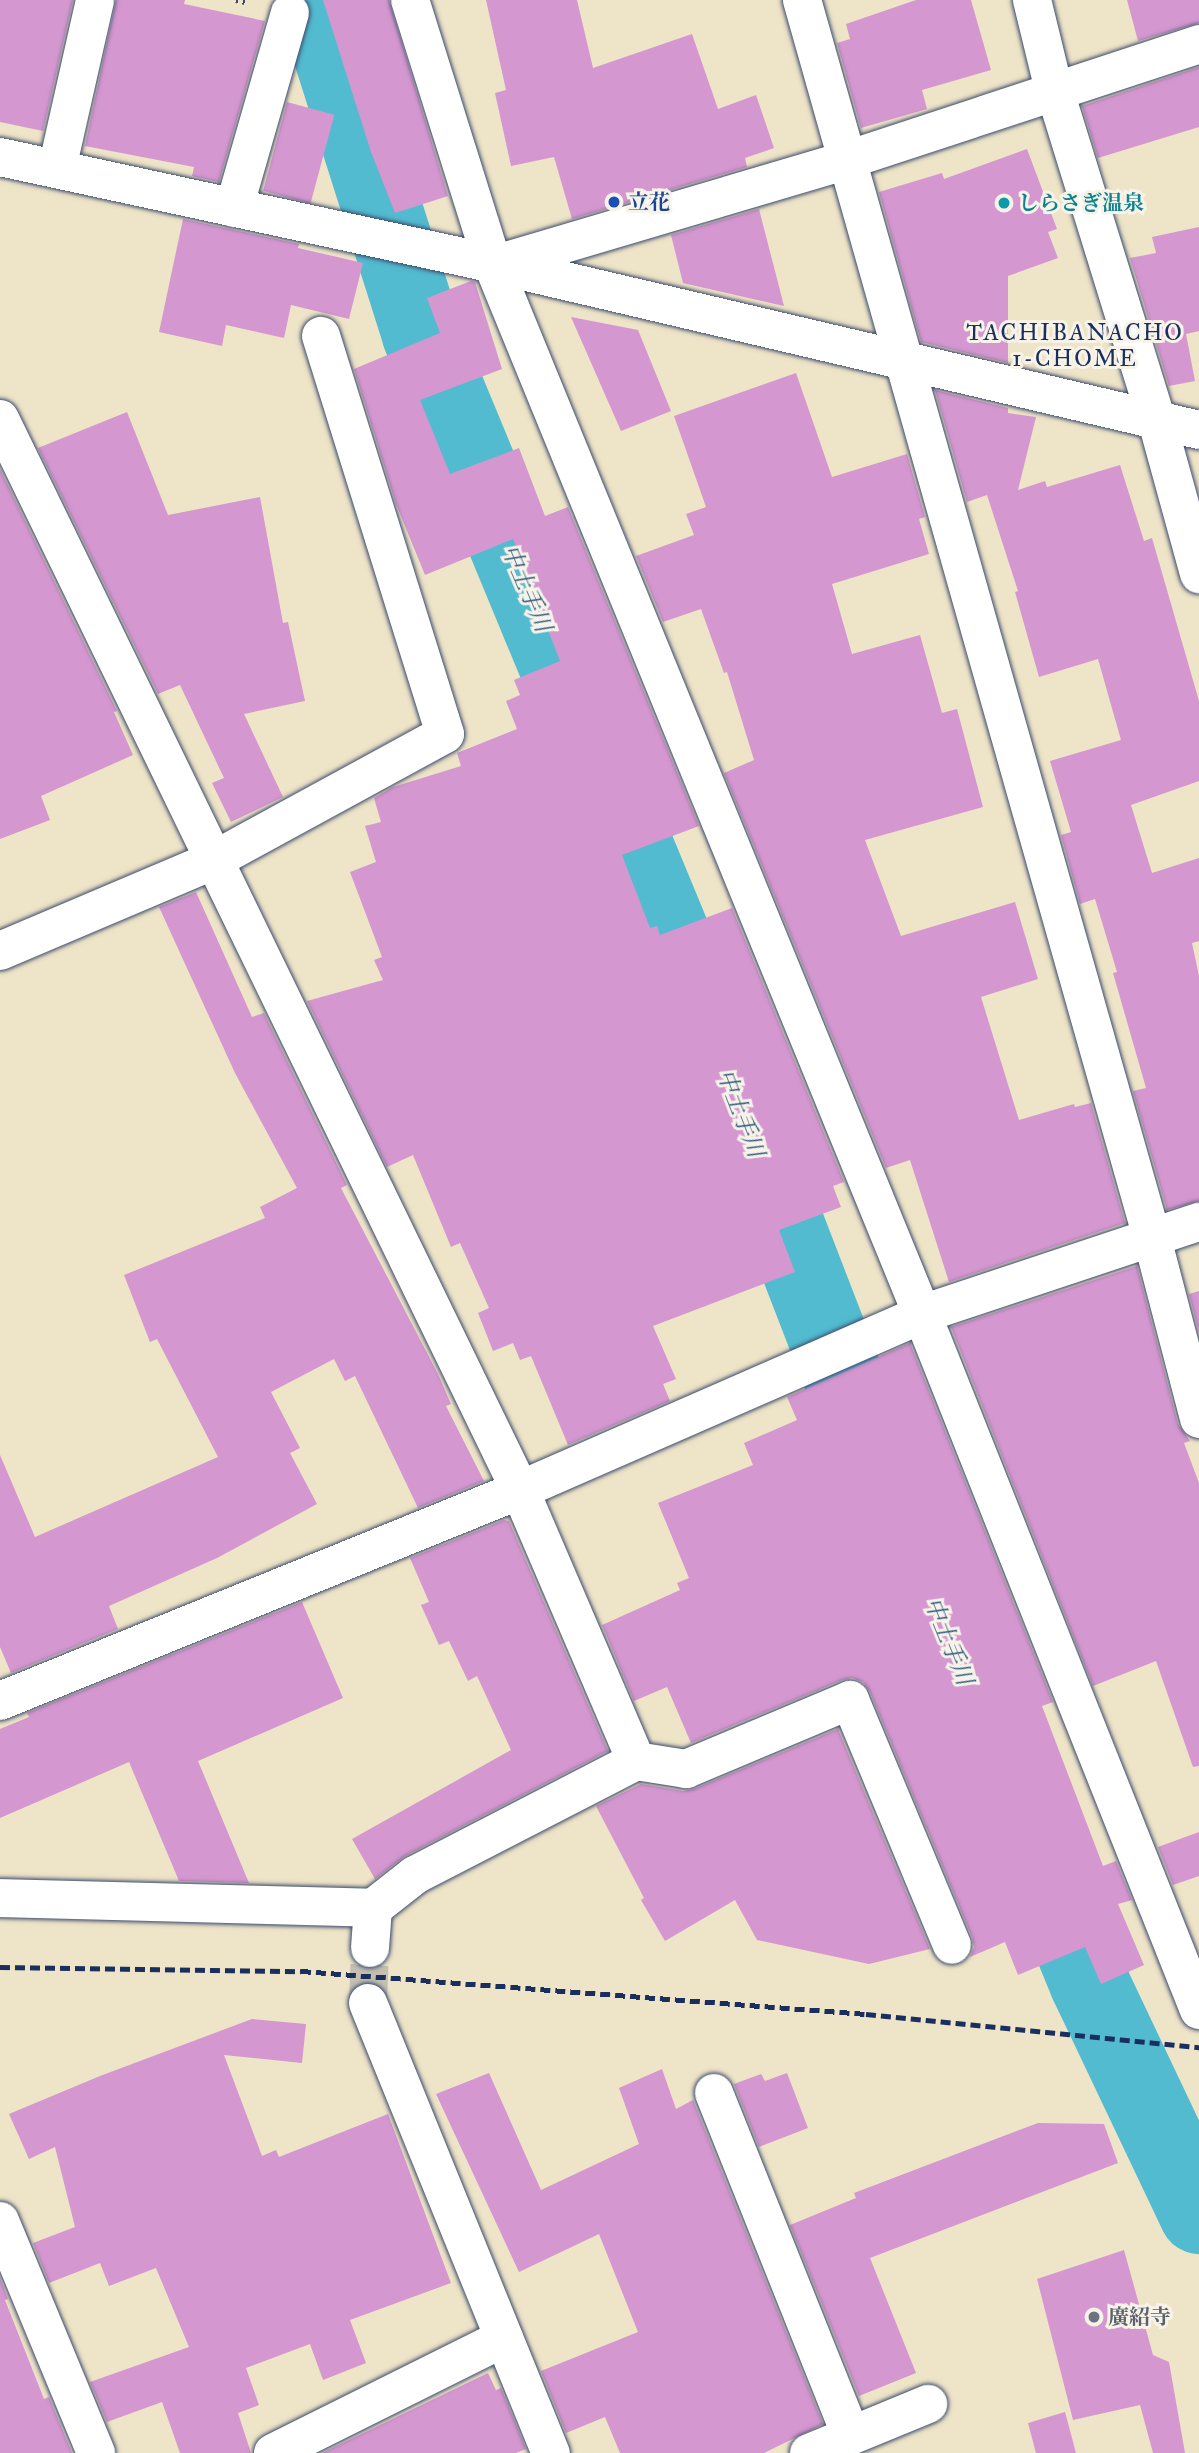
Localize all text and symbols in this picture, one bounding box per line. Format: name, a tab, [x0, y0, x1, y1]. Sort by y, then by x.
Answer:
place label: 立花	[628, 189, 670, 215]
place label: しらさぎ温泉	[1018, 190, 1144, 216]
marker: 立花	[606, 194, 622, 210]
marker: しらさぎ温泉	[996, 195, 1012, 211]
district label: TACHIBANACHO 1-CHOME	[968, 318, 1182, 372]
water label: 中土手川	[496, 540, 558, 636]
water label: 中土手川	[712, 1065, 770, 1161]
water label: 中土手川	[919, 1593, 979, 1689]
place label: 廣紹寺	[1108, 2304, 1171, 2330]
marker: 廣紹寺	[1086, 2309, 1102, 2325]

